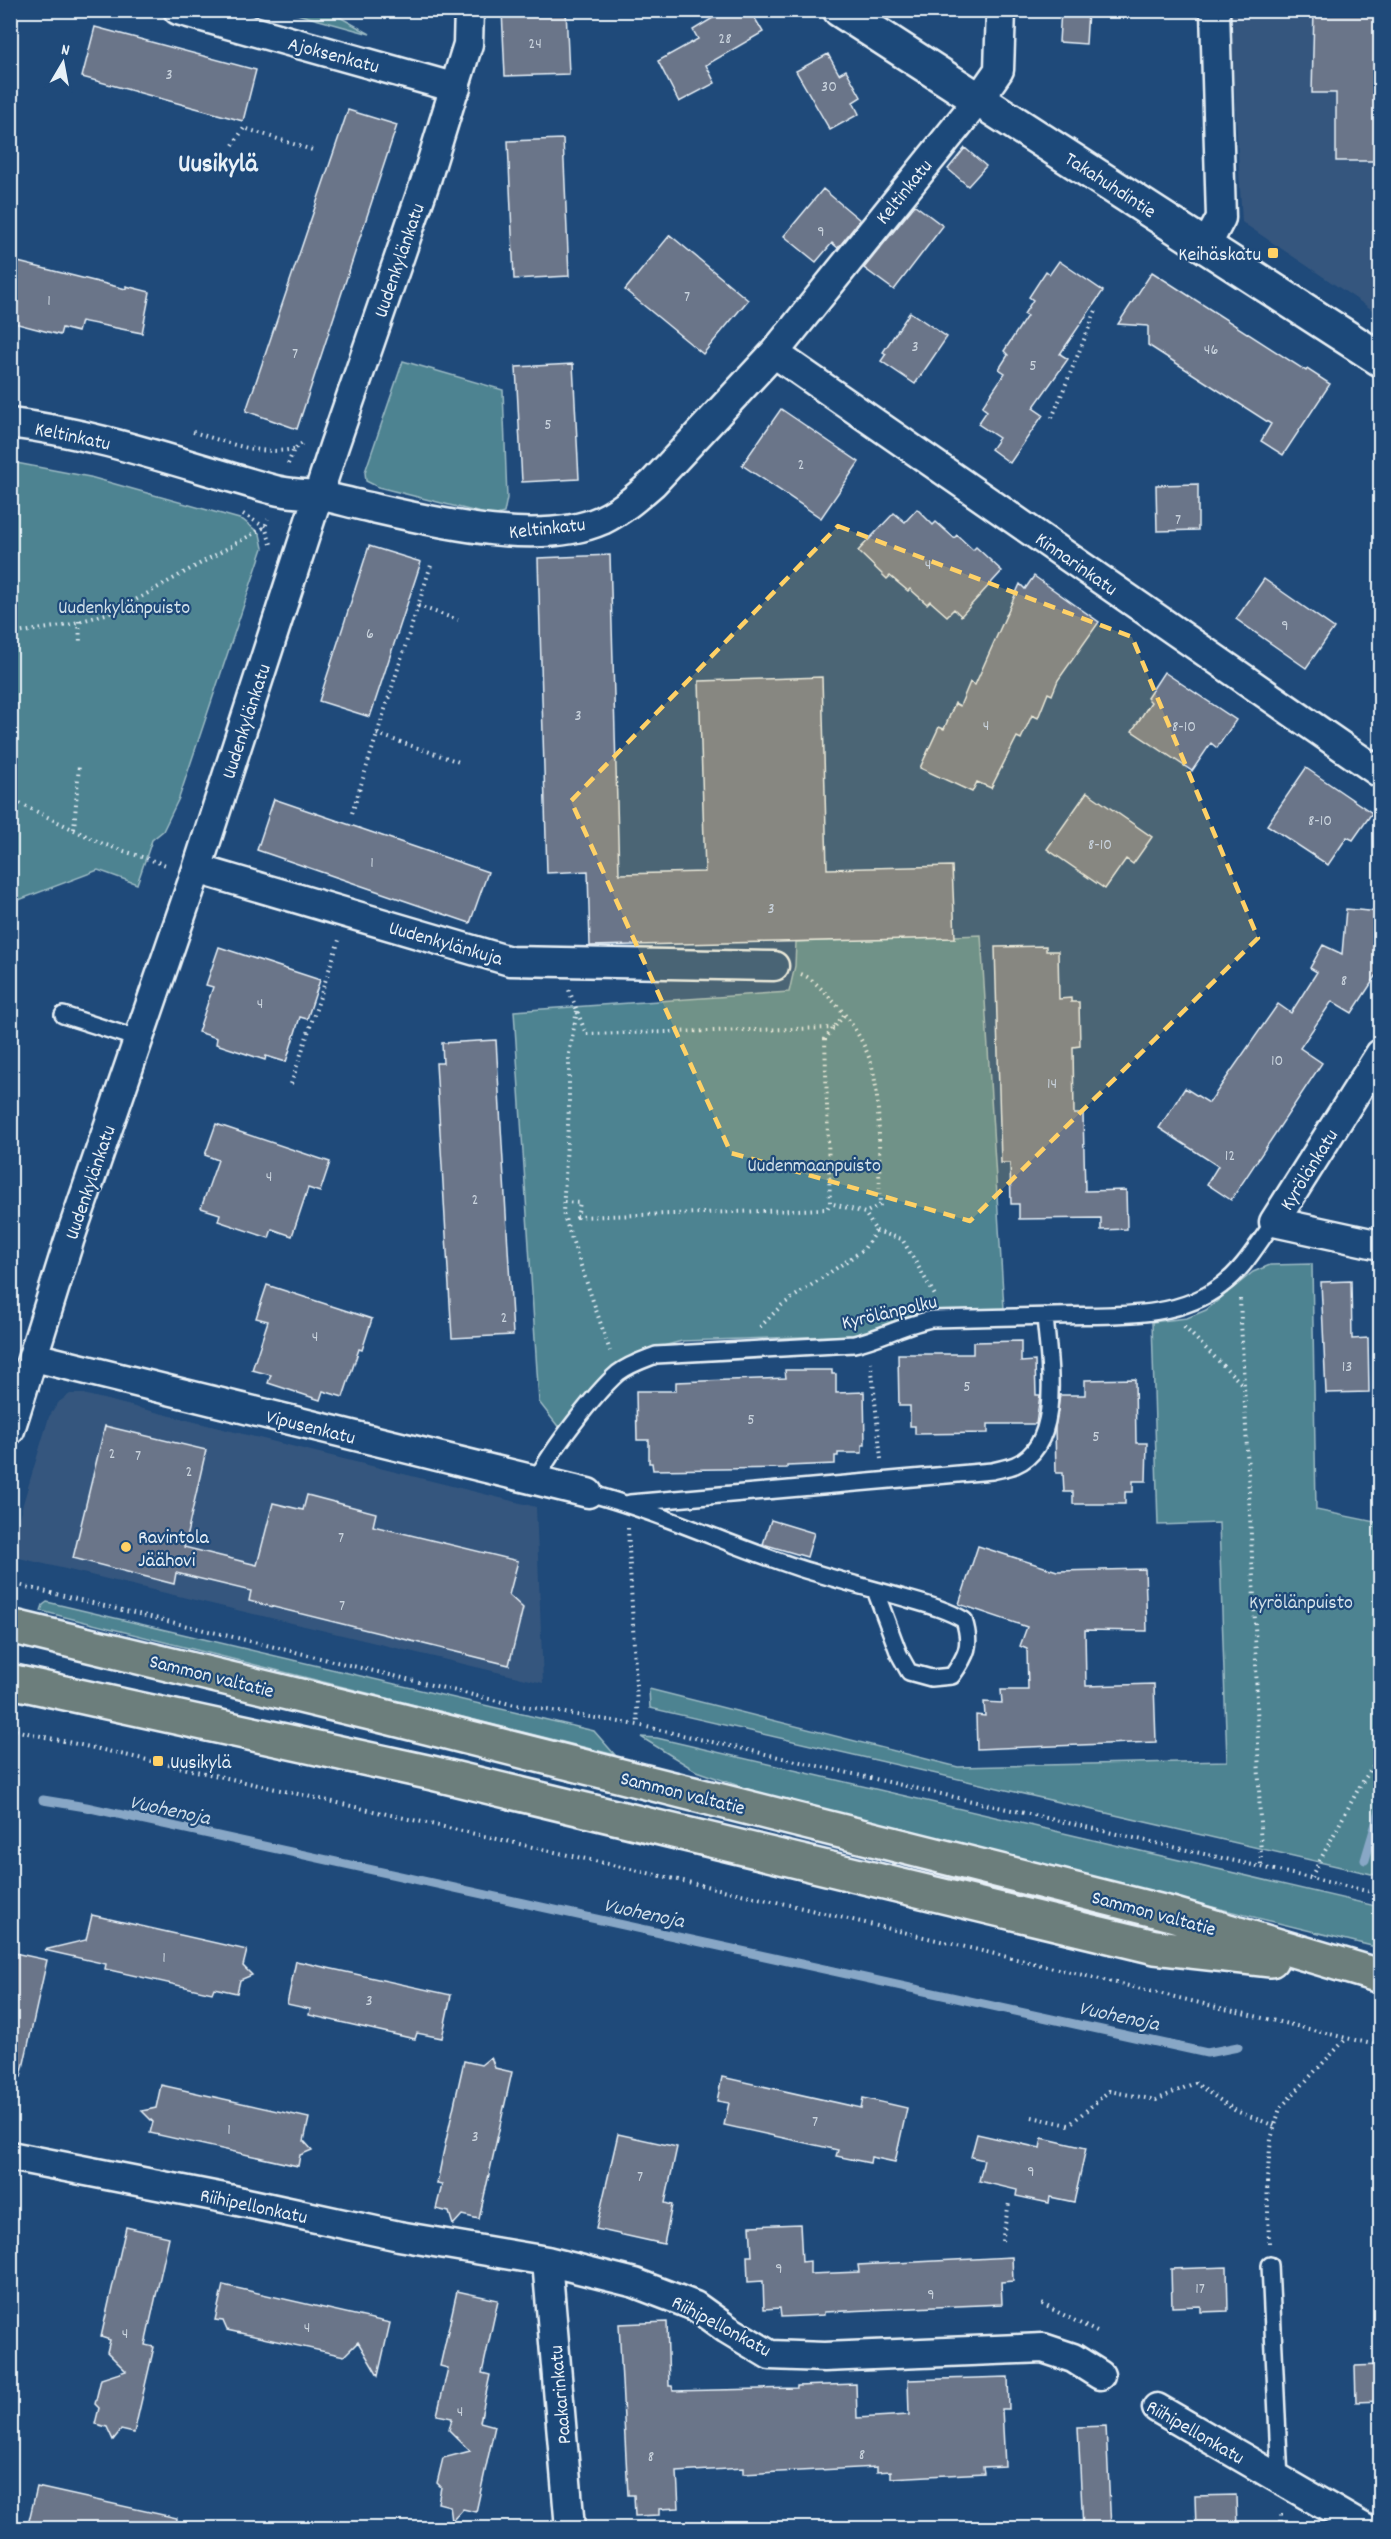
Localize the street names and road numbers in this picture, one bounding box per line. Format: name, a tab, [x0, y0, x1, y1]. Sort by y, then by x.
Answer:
street label: Ajoksenkatu	[285, 31, 382, 82]
street label: Takahuhdintie	[1058, 146, 1161, 227]
street label: Keltinkatu	[870, 154, 940, 231]
street label: Uudenkylänkatu	[368, 200, 434, 322]
street label: Keltinkatu	[32, 416, 113, 460]
street label: Keltinkatu	[508, 512, 587, 548]
street label: Kinnarinkatu	[1028, 527, 1122, 604]
street label: Uudenkylänkatu	[216, 661, 280, 783]
street label: Uudenkylänkuja	[385, 915, 506, 975]
street label: Uudenkylänkatu	[59, 1122, 125, 1244]
street label: Kyrölänkatu	[1274, 1124, 1347, 1217]
street label: Kyrölänpolku	[839, 1289, 940, 1339]
street label: Vipusenkatu	[263, 1404, 358, 1454]
street label: Sammon valtatie	[146, 1649, 277, 1707]
street label: Sammon valtatie	[617, 1766, 748, 1824]
street label: Sammon valtatie	[1088, 1885, 1219, 1945]
street label: Riihipellonkatu	[197, 2183, 310, 2233]
street label: Riihipellonkatu	[666, 2290, 775, 2366]
street label: Paakarinkatu	[544, 2344, 580, 2445]
street label: Riihipellonkatu	[1140, 2394, 1249, 2473]

